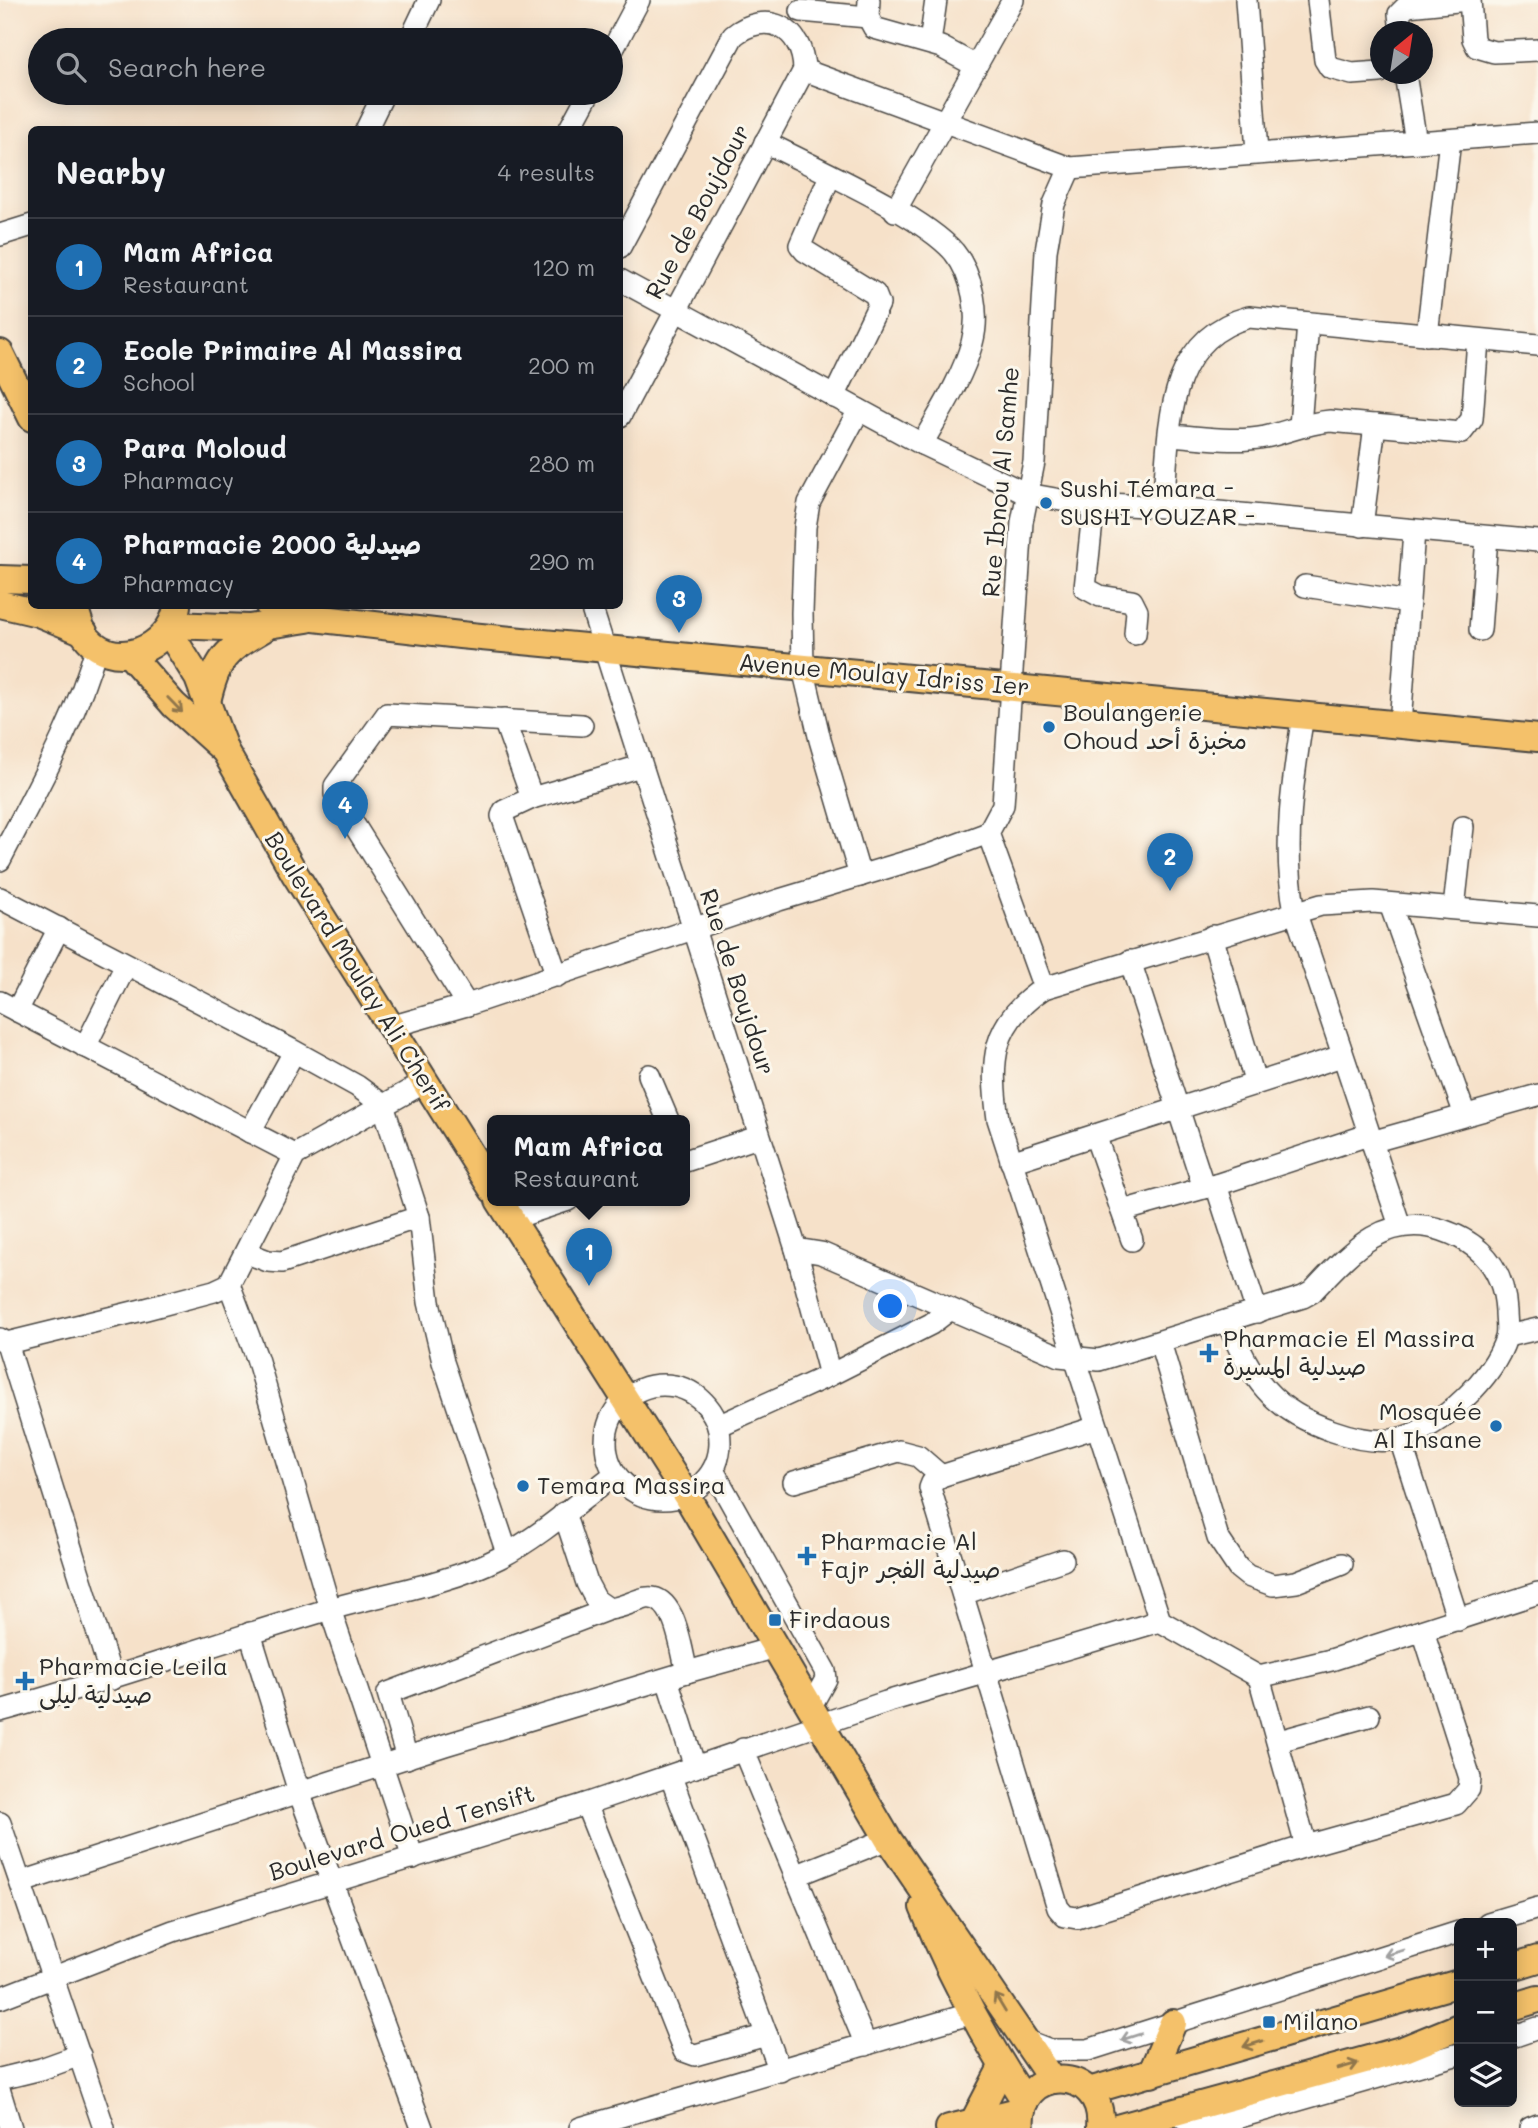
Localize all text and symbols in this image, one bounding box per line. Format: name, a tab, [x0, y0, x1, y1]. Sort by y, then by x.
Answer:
north arrow	[1370, 21, 1433, 84]
search box	[28, 28, 623, 105]
icon: search	[52, 48, 90, 86]
text: Search here	[108, 50, 266, 84]
street label: Rue de Boujdour	[638, 118, 756, 304]
text: Nearby	[56, 152, 166, 192]
text: 4 results	[498, 157, 595, 187]
text: Mam Africa	[123, 235, 273, 269]
text: 1	[74, 252, 84, 282]
text: 120 m	[532, 252, 595, 282]
text: Restaurant	[123, 269, 249, 299]
text: Ecole Primaire Al Massira	[123, 333, 463, 367]
text: 2	[73, 350, 85, 380]
text: 200 m	[528, 350, 595, 380]
street label: Rue Ibnou Al Samhe	[974, 365, 1025, 599]
text: School	[123, 367, 196, 397]
text: Para Moloud	[123, 431, 287, 465]
text: 3	[72, 448, 86, 478]
text: 280 m	[528, 448, 595, 478]
text: Pharmacy	[123, 465, 234, 495]
place label: Sushi Témara - SUSHI YOUZAR -	[1060, 472, 1255, 531]
marker: Sushi Témara - SUSHI YOUZAR -	[1038, 495, 1054, 511]
text: Pharmacie 2000 صيدلية	[123, 527, 421, 561]
text: 4	[72, 546, 86, 576]
text: 290 m	[529, 546, 595, 576]
text: Pharmacy	[123, 568, 234, 598]
pin: 3	[656, 575, 702, 633]
street label: Avenue Moulay Idriss Ier	[737, 645, 1031, 702]
one-way arrow	[166, 695, 183, 713]
place label: Boulangerie Ohoud مخبزة أحد	[1063, 696, 1247, 755]
marker: Boulangerie Ohoud مخبزة أحد	[1041, 719, 1057, 735]
pin: 4	[322, 781, 368, 839]
street label: Boulevard Moulay Ali Cherif	[259, 825, 458, 1118]
pin: 2	[1147, 833, 1193, 891]
street label: Rue de Boujdour	[694, 885, 783, 1078]
popup	[487, 1115, 690, 1206]
text: Mam Africa	[513, 1129, 664, 1163]
text: Restaurant	[513, 1163, 639, 1193]
pin: 1	[566, 1228, 612, 1286]
your location	[873, 1289, 907, 1323]
place label: Pharmacie El Massira صيدلية المسيرة	[1223, 1322, 1475, 1381]
marker: Pharmacie El Massira صيدلية المسيرة	[1201, 1345, 1217, 1361]
place label: Mosquée Al Ihsane	[1373, 1395, 1482, 1454]
marker: Mosquée Al Ihsane	[1488, 1418, 1504, 1434]
place label: Temara Massira	[537, 1469, 726, 1500]
marker: Temara Massira	[515, 1478, 531, 1494]
place label: Pharmacie Al Fajr صيدلية الفجر	[821, 1525, 1001, 1584]
marker: Pharmacie Al Fajr صيدلية الفجر	[799, 1548, 815, 1564]
place label: Firdaous	[789, 1603, 891, 1634]
marker: Firdaous	[767, 1612, 783, 1628]
place label: Pharmacie Leila صيدلية ليلى	[39, 1650, 228, 1710]
marker: Pharmacie Leila صيدلية ليلى	[17, 1673, 33, 1689]
street label: Boulevard Oued Tensift	[265, 1776, 538, 1887]
map controls	[1454, 1918, 1517, 2107]
button: +	[1454, 1918, 1517, 1981]
one-way arrow	[1383, 1947, 1405, 1960]
button: −	[1454, 1981, 1517, 2044]
one-way arrow	[993, 1993, 1007, 2013]
place label: Milano	[1283, 2005, 1358, 2036]
marker: Milano	[1261, 2014, 1277, 2030]
one-way arrow	[1120, 2032, 1142, 2044]
one-way arrow	[1242, 2038, 1265, 2051]
button: layers	[1454, 2044, 1517, 2107]
one-way arrow	[1337, 2058, 1359, 2071]

